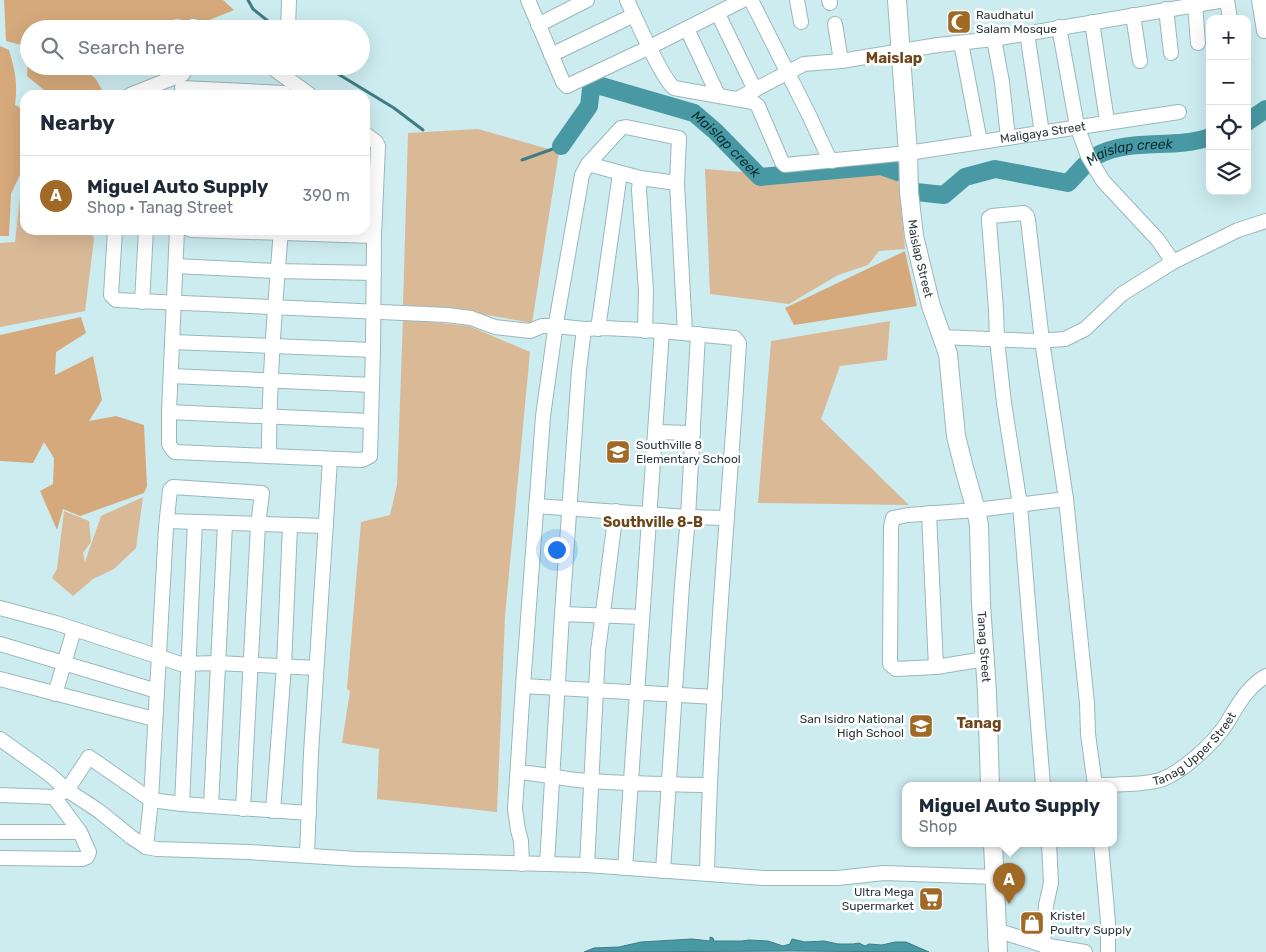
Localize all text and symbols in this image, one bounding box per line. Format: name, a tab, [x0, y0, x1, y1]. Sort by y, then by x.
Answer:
place label: Raudhatul Salam Mosque	[976, 8, 1057, 36]
mosque icon: Raudhatul Salam Mosque	[946, 9, 972, 35]
map controls	[1206, 15, 1251, 195]
button: +	[1206, 15, 1251, 60]
search box	[20, 20, 370, 75]
icon: search	[38, 34, 66, 62]
text: Search here	[78, 36, 185, 59]
district label: Maislap	[866, 49, 922, 67]
button: −	[1206, 60, 1251, 105]
button: locate	[1206, 105, 1251, 150]
water label: Maislap creek	[688, 107, 764, 182]
text: Nearby	[40, 110, 115, 135]
street label: Maligaya Street	[999, 119, 1087, 146]
water label: Maislap creek	[1082, 135, 1174, 169]
button: layers	[1206, 150, 1251, 195]
text: Miguel Auto Supply	[87, 175, 268, 198]
text: A	[50, 186, 62, 205]
text: 390 m	[303, 186, 350, 205]
text: Shop · Tanag Street	[87, 198, 233, 217]
street label: Maislap Street	[905, 219, 936, 299]
place label: Southville 8 Elementary School	[636, 438, 741, 466]
school or university icon: Southville 8 Elementary School	[605, 439, 631, 465]
district label: Southville 8-B	[603, 514, 703, 531]
your location	[544, 537, 570, 563]
street label: Tanag Street	[975, 611, 993, 683]
street label: Tanag Upper Street	[1151, 709, 1239, 789]
place label: San Isidro National High School	[800, 712, 904, 740]
school or university icon: San Isidro National High School	[908, 713, 934, 739]
district label: Tanag	[957, 714, 1001, 732]
popup	[902, 782, 1117, 847]
text: Miguel Auto Supply	[919, 794, 1100, 817]
text: Shop	[919, 817, 957, 836]
pin: A	[993, 863, 1025, 904]
place label: Ultra Mega Supermarket	[842, 885, 914, 913]
supermarket icon: Ultra Mega Supermarket	[918, 886, 944, 912]
place label: Kristel Poultry Supply	[1050, 909, 1132, 937]
shop icon: Kristel Poultry Supply	[1019, 910, 1045, 936]

